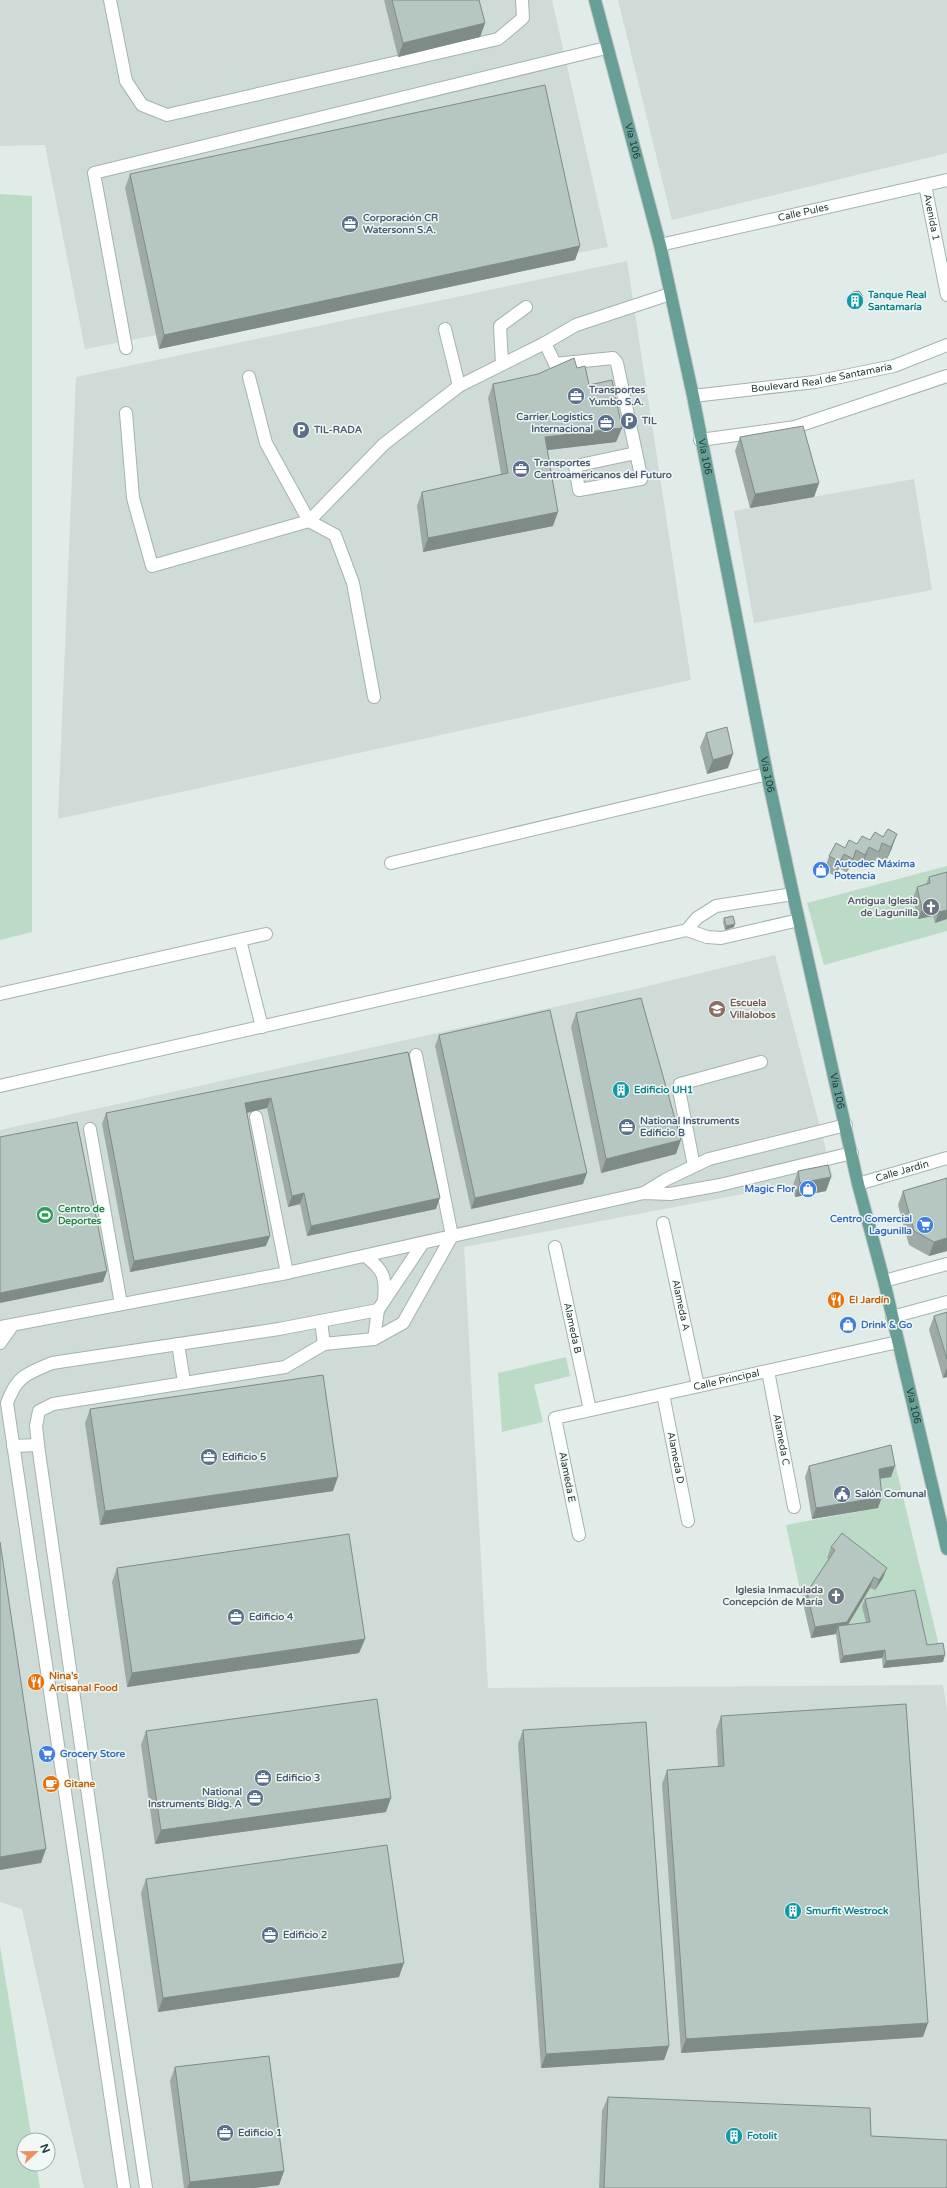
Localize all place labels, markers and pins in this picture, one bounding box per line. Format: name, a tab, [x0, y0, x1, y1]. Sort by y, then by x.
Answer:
place label: Corporación CR Watersonn S.A.	[363, 212, 438, 236]
office icon: Corporación CR Watersonn S.A.	[340, 214, 360, 234]
place label: Tanque Real Santamaría	[867, 289, 927, 313]
building icon: Tanque Real Santamaría	[845, 291, 865, 311]
place label: Transportes Yumbo S.A.	[588, 384, 645, 408]
office icon: Transportes Yumbo S.A.	[566, 386, 586, 406]
place label: Carrier Logistics Internacional	[516, 411, 593, 435]
parking icon: TIL	[619, 411, 639, 431]
office icon: Carrier Logistics Internacional	[596, 413, 616, 433]
place label: TIL	[641, 415, 657, 427]
parking icon: TIL-RADA	[291, 420, 311, 440]
place label: TIL-RADA	[313, 424, 363, 436]
place label: Transportes Centroamericanos del Futuro	[533, 457, 672, 481]
office icon: Transportes Centroamericanos del Futuro	[511, 459, 531, 479]
place label: Autodec Máxima Potencia	[834, 858, 915, 882]
shop icon: Autodec Máxima Potencia	[811, 860, 831, 880]
place label: Antigua Iglesia de Lagunilla	[848, 895, 918, 919]
church icon: Antigua Iglesia de Lagunilla	[921, 897, 941, 917]
place label: Escuela Villalobos	[730, 997, 776, 1021]
school or university icon: Escuela Villalobos	[707, 999, 727, 1019]
building icon: Edificio UH1	[611, 1080, 631, 1100]
place label: Edificio UH1	[634, 1084, 693, 1096]
place label: National Instruments Edificio B	[640, 1115, 740, 1139]
office icon: National Instruments Edificio B	[617, 1117, 637, 1137]
shop icon: Magic Flor	[798, 1179, 818, 1199]
place label: Magic Flor	[745, 1183, 795, 1195]
place label: Centro de Deportes	[58, 1203, 105, 1227]
sports icon: Centro de Deportes	[35, 1205, 55, 1225]
place label: Centro Comercial Lagunilla	[830, 1213, 912, 1237]
supermarket icon: Centro Comercial Lagunilla	[915, 1215, 935, 1235]
restaurant icon: El Jardín	[826, 1290, 846, 1310]
place label: El Jardín	[849, 1294, 889, 1306]
shop icon: Drink & Go	[838, 1315, 858, 1335]
place label: Drink & Go	[861, 1319, 912, 1331]
office icon: Edificio 5	[199, 1447, 219, 1467]
place label: Edificio 5	[222, 1451, 266, 1463]
public building icon: Salón Comunal	[832, 1484, 852, 1504]
place label: Salón Comunal	[855, 1488, 926, 1500]
place label: Iglesia Inmaculada Concepción de María	[722, 1584, 823, 1608]
church icon: Iglesia Inmaculada Concepción de María	[826, 1586, 846, 1606]
office icon: Edificio 4	[226, 1607, 246, 1627]
place label: Edificio 4	[249, 1611, 294, 1623]
place label: Nina's Artisanal Food	[49, 1670, 118, 1694]
restaurant icon: Nina's Artisanal Food	[26, 1672, 46, 1692]
supermarket icon: Grocery Store	[37, 1744, 57, 1764]
place label: Grocery Store	[60, 1748, 126, 1760]
office icon: Edificio 3	[253, 1768, 273, 1788]
place label: Edificio 3	[276, 1772, 320, 1784]
cafe icon: Gitane	[41, 1774, 61, 1794]
place label: Gitane	[64, 1778, 96, 1790]
place label: National Instruments Bldg. A	[148, 1786, 243, 1810]
office icon: National Instruments Bldg. A	[245, 1788, 265, 1808]
building icon: Smurfit Westrock	[783, 1901, 803, 1921]
place label: Smurfit Westrock	[806, 1905, 889, 1917]
office icon: Edificio 2	[260, 1925, 280, 1945]
place label: Edificio 2	[283, 1929, 327, 1941]
office icon: Edificio 1	[215, 2123, 235, 2143]
building icon: Fotolit	[724, 2126, 744, 2146]
place label: Edificio 1	[238, 2127, 282, 2139]
place label: Fotolit	[747, 2130, 778, 2142]

